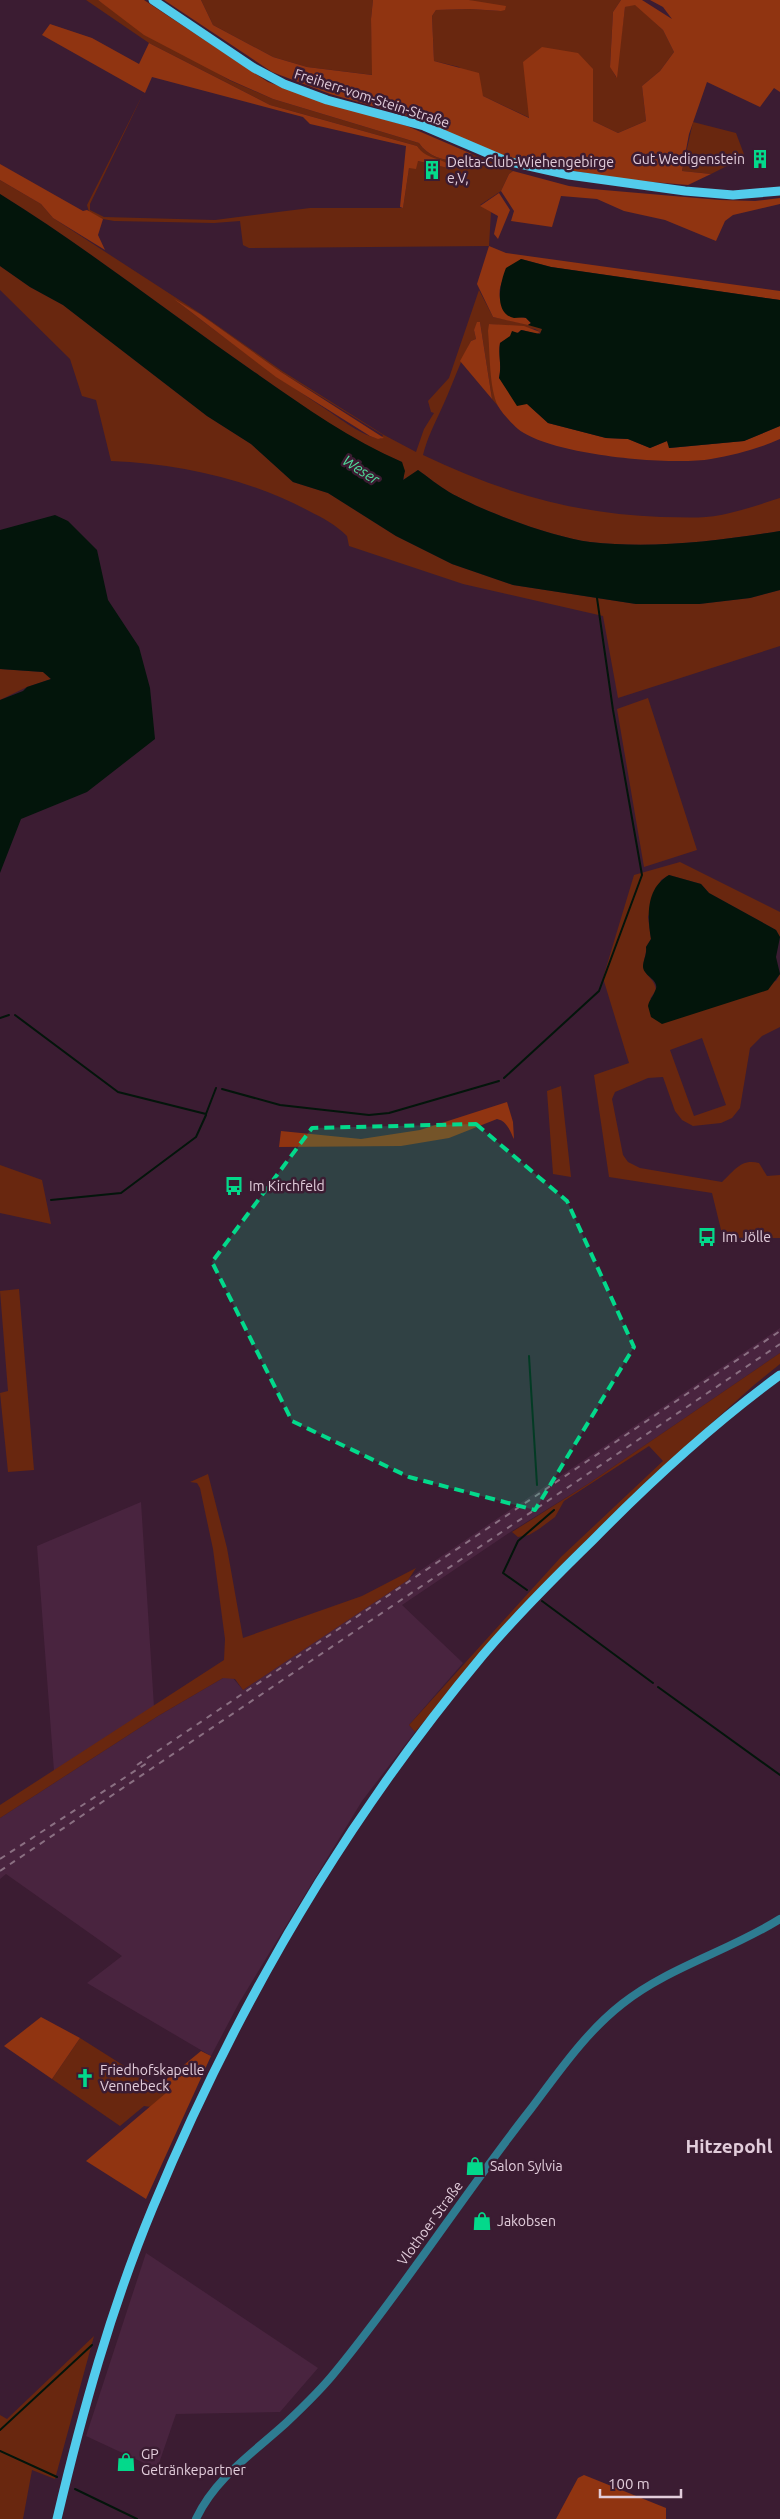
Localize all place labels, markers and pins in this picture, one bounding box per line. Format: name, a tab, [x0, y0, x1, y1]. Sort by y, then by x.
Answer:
building icon: Gut Wedigenstein	[749, 148, 771, 170]
place label: Gut Wedigenstein	[633, 151, 745, 167]
place label: Delta-Club-Wiehengebirge e,V,	[447, 154, 614, 186]
building icon: Delta-Club-Wiehengebirge e,V,	[421, 159, 443, 181]
bus stop icon: Im Kirchfeld	[223, 1175, 245, 1197]
place label: Im Kirchfeld	[249, 1178, 325, 1194]
bus stop icon: Im Jölle	[696, 1226, 718, 1248]
place label: Im Jölle	[722, 1229, 771, 1245]
place label: Friedhofskapelle Vennebeck	[100, 2062, 205, 2094]
church icon: Friedhofskapelle Vennebeck	[74, 2067, 96, 2089]
shop icon: Salon Sylvia	[464, 2155, 486, 2177]
place label: Salon Sylvia	[490, 2158, 563, 2174]
shop icon: Jakobsen	[471, 2210, 493, 2232]
place label: Jakobsen	[497, 2213, 556, 2229]
place label: GP Getränkepartner	[141, 2446, 246, 2478]
shop icon: GP Getränkepartner	[115, 2451, 137, 2473]

